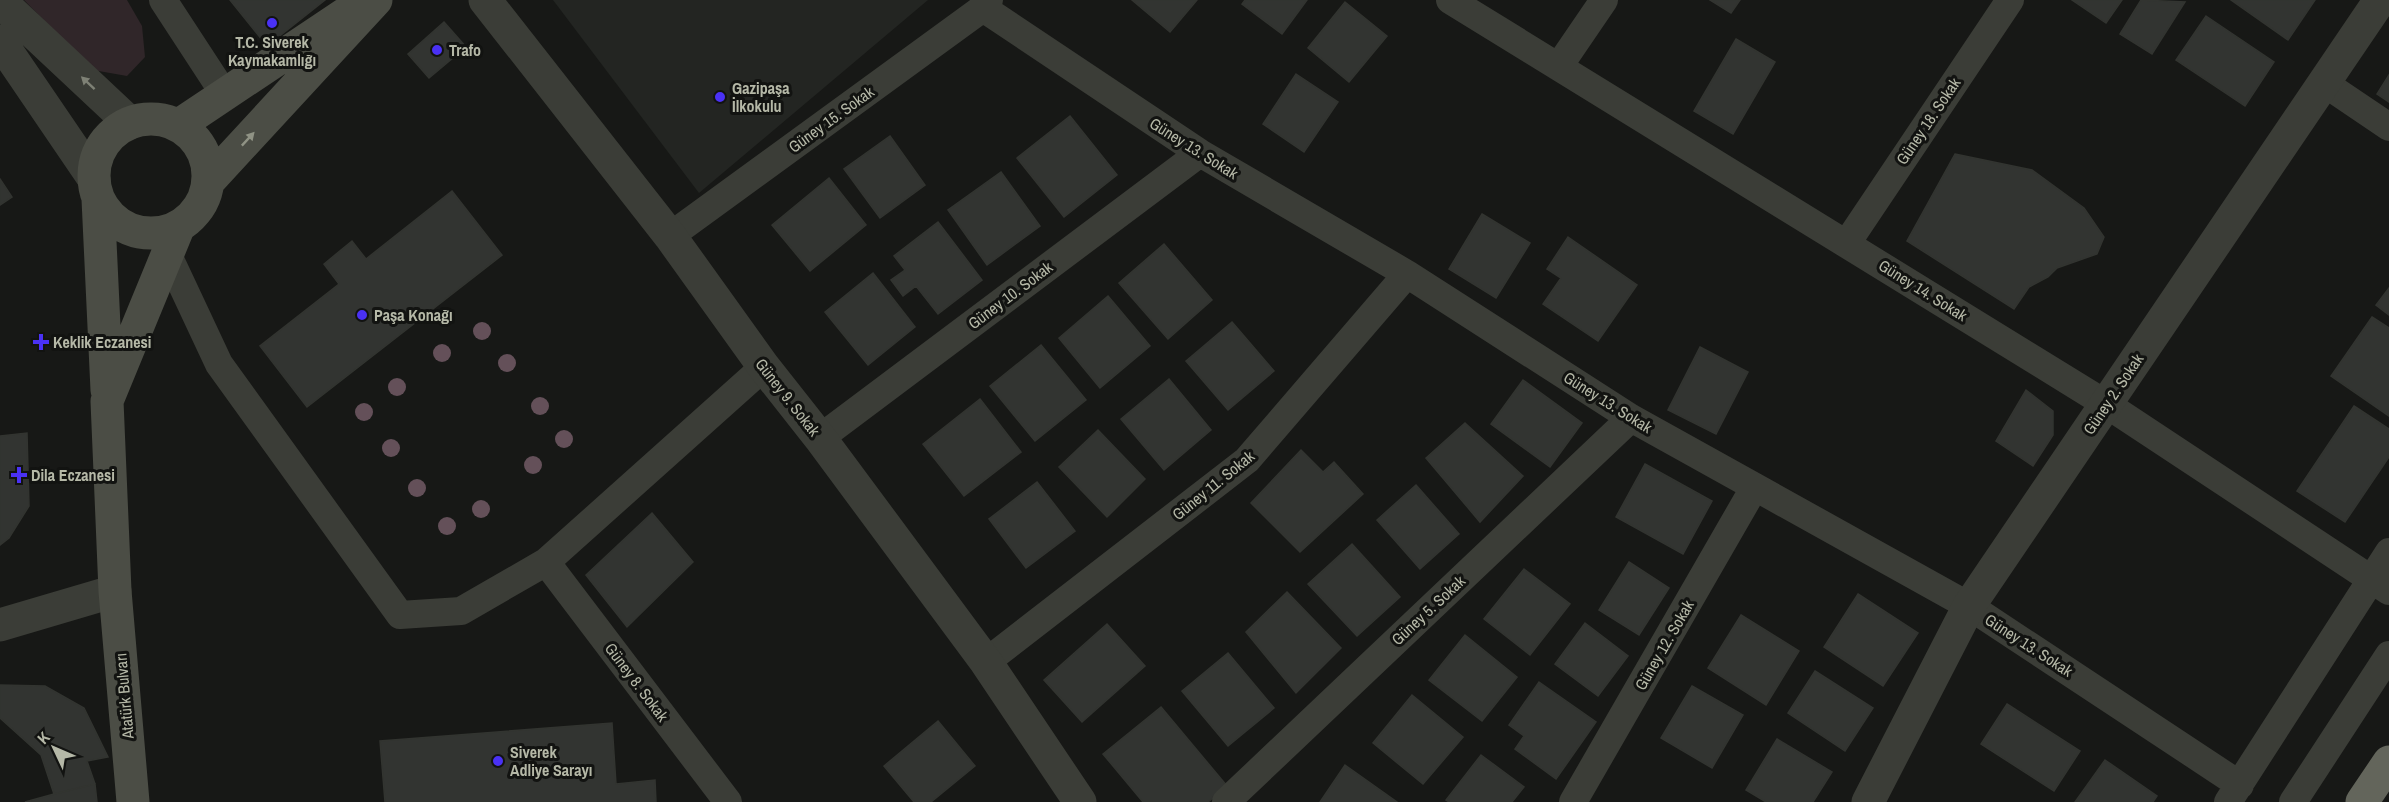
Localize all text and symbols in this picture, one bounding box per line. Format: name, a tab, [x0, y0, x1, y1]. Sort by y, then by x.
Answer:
marker: T.C. Siverek Kaymakamlığı	[265, 16, 279, 30]
place label: T.C. Siverek Kaymakamlığı	[228, 31, 316, 71]
place label: Trafo	[449, 39, 481, 61]
marker: Trafo	[430, 43, 444, 57]
street label: Güney 18. Sokak	[1891, 73, 1966, 169]
one-way arrow	[81, 76, 95, 90]
place label: Gazipaşa İlkokulu	[732, 77, 790, 117]
street label: Güney 15. Sokak	[784, 80, 879, 157]
marker: Gazipaşa İlkokulu	[713, 90, 727, 104]
street label: Güney 13. Sokak	[1145, 112, 1243, 184]
one-way arrow	[241, 131, 255, 146]
street label: Güney 14. Sokak	[1874, 254, 1972, 326]
street label: Güney 10. Sokak	[963, 256, 1057, 334]
place label: Paşa Konağı	[374, 304, 453, 326]
marker: Paşa Konağı	[355, 308, 369, 322]
place label: Keklik Eczanesi	[53, 331, 151, 353]
marker: Keklik Eczanesi	[34, 335, 48, 349]
street label: Güney 2. Sokak	[2078, 349, 2148, 439]
street label: Güney 9. Sokak	[751, 353, 826, 441]
street label: Güney 13. Sokak	[1559, 366, 1657, 438]
street label: Güney 11. Sokak	[1167, 445, 1259, 525]
place label: Dila Eczanesi	[31, 464, 115, 486]
marker: Dila Eczanesi	[12, 468, 26, 482]
street label: Güney 5. Sokak	[1386, 570, 1470, 650]
street label: Güney 12. Sokak	[1629, 596, 1699, 694]
street label: Güney 13. Sokak	[1981, 608, 2078, 682]
street label: Güney 8. Sokak	[600, 638, 674, 726]
street label: Atatürk Bulvarı	[109, 652, 139, 741]
north arrow	[24, 718, 84, 778]
text: K	[32, 726, 55, 749]
place label: Siverek Adliye Sarayı	[510, 741, 592, 781]
marker: Siverek Adliye Sarayı	[491, 754, 505, 768]

